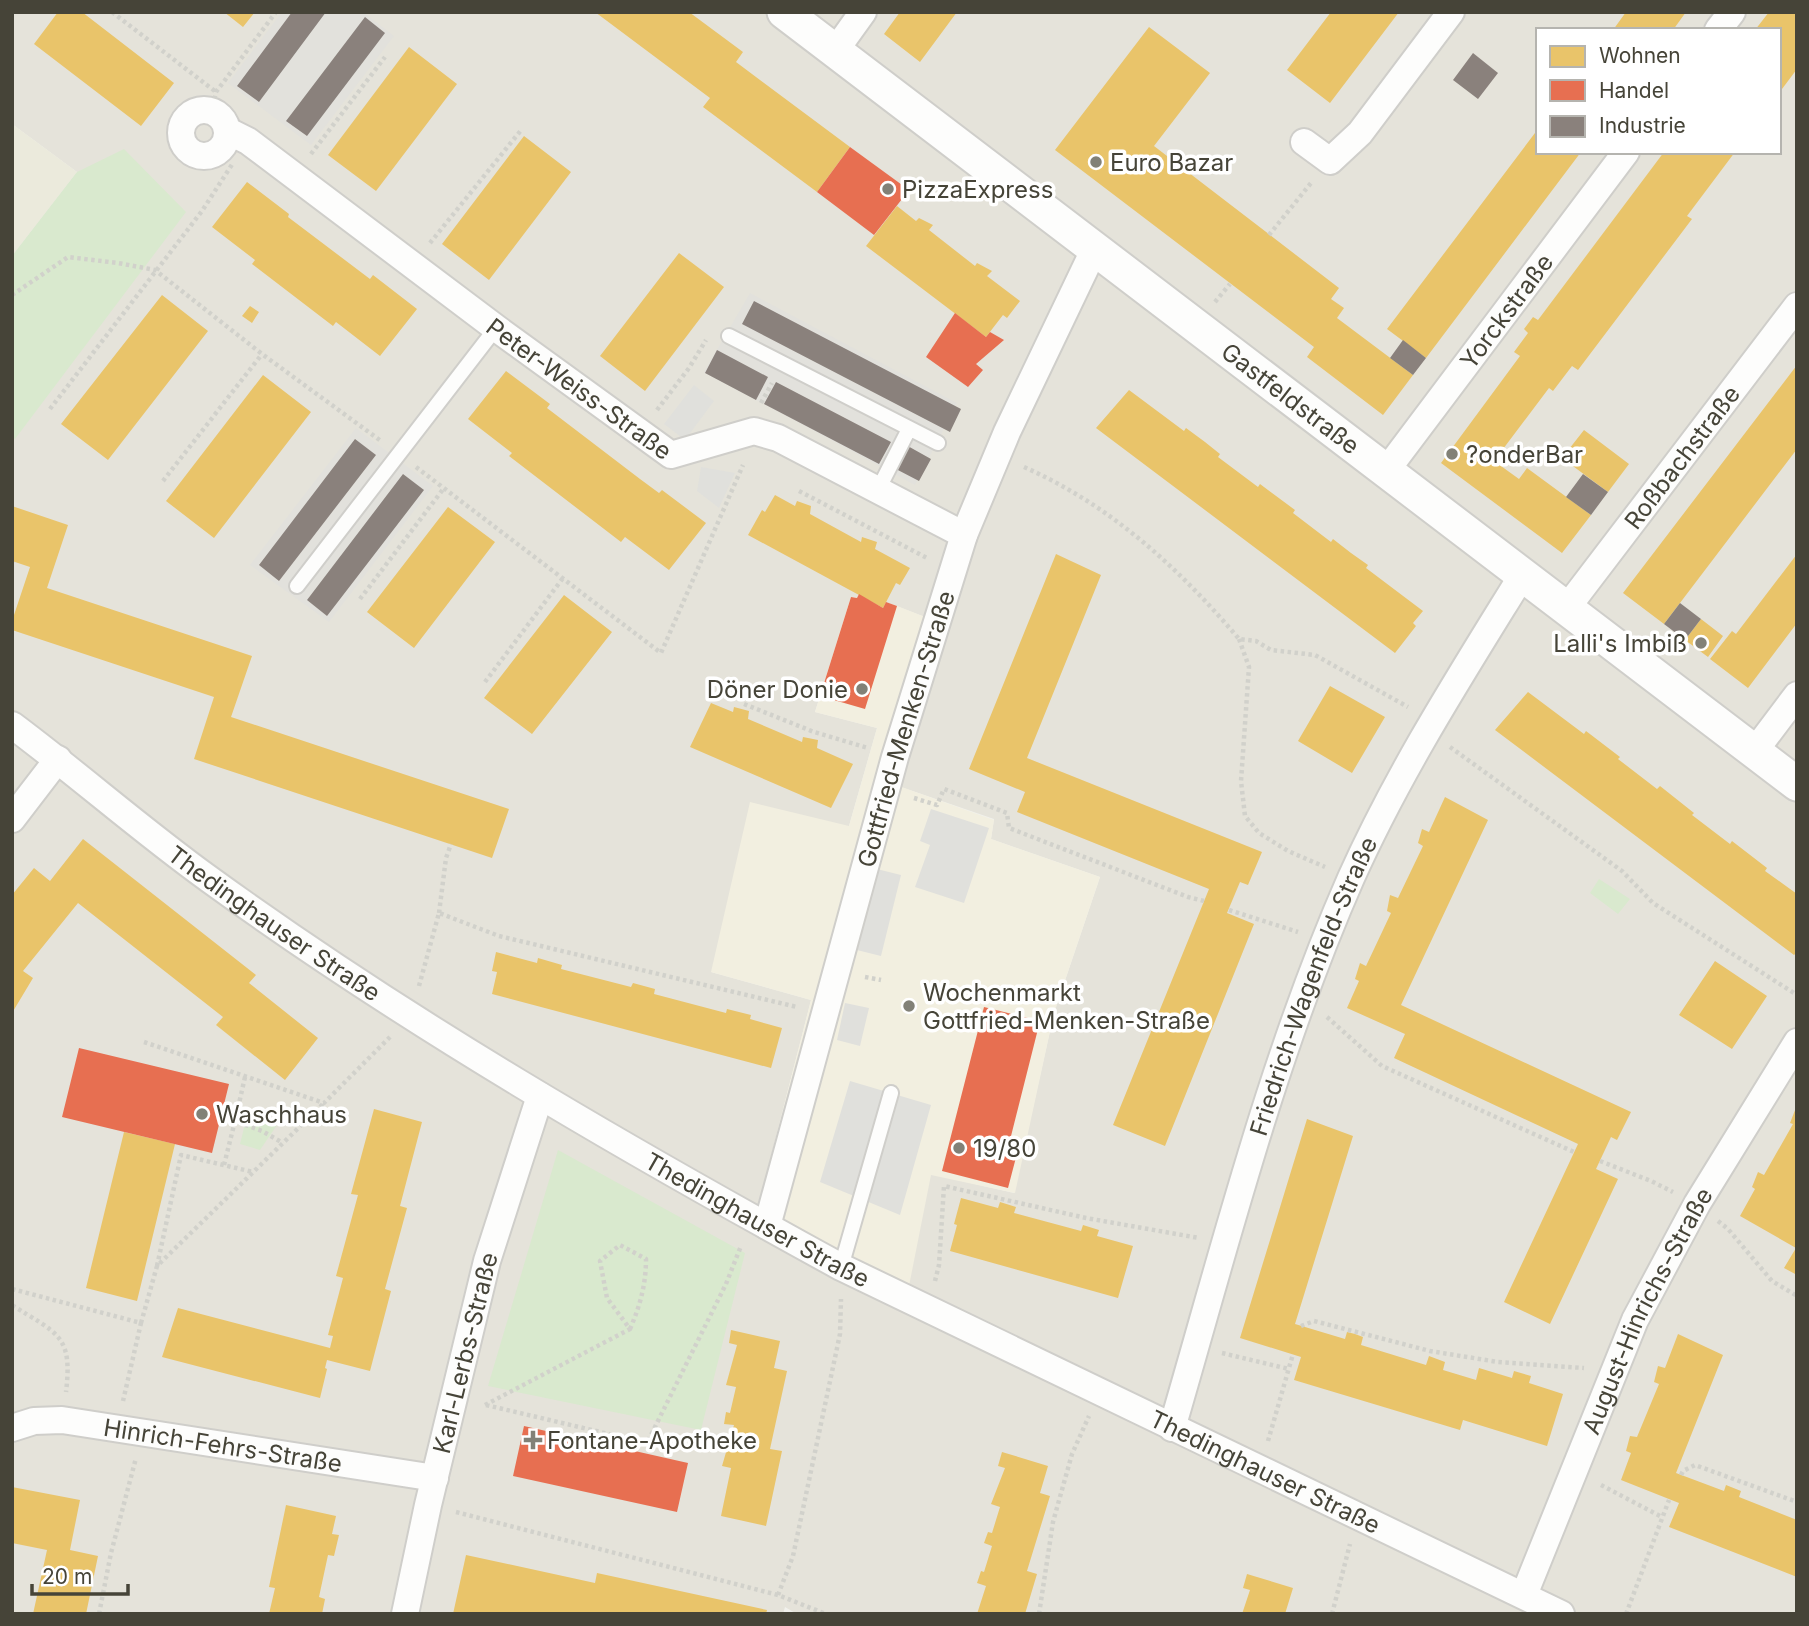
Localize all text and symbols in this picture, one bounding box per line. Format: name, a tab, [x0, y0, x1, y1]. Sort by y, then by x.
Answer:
legend	[1536, 28, 1781, 154]
text: Wohnen	[1599, 43, 1681, 68]
text: Handel	[1599, 78, 1669, 103]
text: Industrie	[1599, 113, 1686, 138]
place label: Euro Bazar	[1110, 148, 1233, 177]
marker: Euro Bazar	[1088, 154, 1104, 170]
place label: PizzaExpress	[902, 175, 1053, 204]
marker: PizzaExpress	[880, 181, 896, 197]
street label: Yorckstraße	[1454, 248, 1559, 374]
street label: Peter-Weiss-Straße	[481, 312, 678, 465]
street label: Gastfeldstraße	[1216, 336, 1365, 460]
street label: Roßbachstraße	[1618, 380, 1746, 534]
place label: ?onderBar	[1466, 440, 1583, 469]
marker: ?onderBar	[1444, 446, 1460, 462]
street label: Gottfried-Menken-Straße	[851, 587, 960, 870]
place label: Lalli's Imbiß	[1553, 629, 1687, 658]
marker: Lalli's Imbiß	[1693, 635, 1709, 651]
place label: Döner Donie	[707, 675, 848, 704]
marker: Döner Donie	[854, 681, 870, 697]
street label: Friedrich-Wagenfeld-Straße	[1243, 832, 1383, 1139]
street label: Thedinghauser Straße	[162, 839, 386, 1007]
place label: Wochenmarkt Gottfried-Menken-Straße	[923, 978, 1210, 1035]
marker: Wochenmarkt Gottfried-Menken-Straße	[901, 998, 917, 1014]
place label: Waschhaus	[216, 1100, 347, 1129]
marker: Waschhaus	[194, 1106, 210, 1122]
place label: 19/80	[973, 1134, 1036, 1163]
marker: 19/80	[951, 1140, 967, 1156]
street label: Thedinghauser Straße	[640, 1146, 874, 1293]
street label: August-Hinrichs-Straße	[1576, 1182, 1718, 1438]
street label: Karl-Lerbs-Straße	[427, 1248, 503, 1456]
street label: Thedinghauser Straße	[1145, 1404, 1385, 1539]
street label: Hinrich-Fehrs-Straße	[102, 1412, 344, 1478]
place label: Fontane-Apotheke	[547, 1426, 757, 1455]
marker: Fontane-Apotheke	[525, 1432, 541, 1448]
scale bar	[32, 1552, 128, 1596]
text: 20 m	[42, 1564, 92, 1589]

